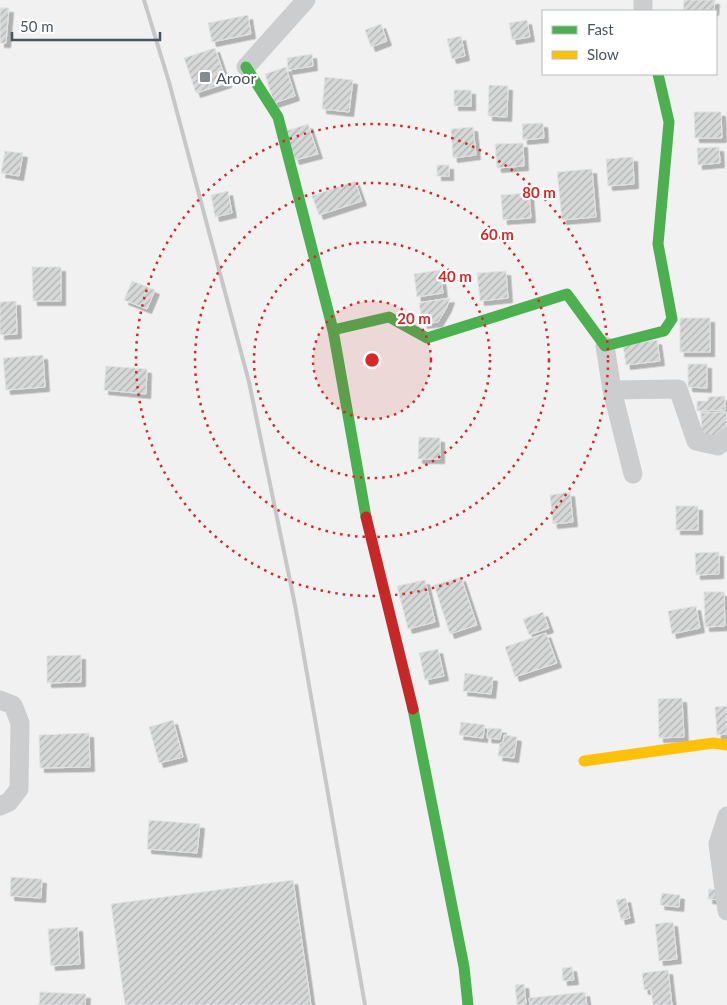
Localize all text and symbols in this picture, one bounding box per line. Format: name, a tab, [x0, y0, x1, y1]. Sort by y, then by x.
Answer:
scale bar	[12, 10, 160, 42]
legend	[542, 10, 717, 75]
text: 50 m	[20, 17, 54, 35]
text: Fast	[587, 20, 614, 38]
text: Slow	[587, 45, 619, 63]
place label: Aroor	[216, 68, 256, 87]
marker: Aroor	[198, 70, 212, 84]
text: 80 m	[522, 183, 556, 201]
text: 60 m	[480, 225, 514, 243]
text: 40 m	[438, 267, 472, 285]
text: 20 m	[397, 309, 431, 327]
centre of rings	[363, 351, 381, 369]

